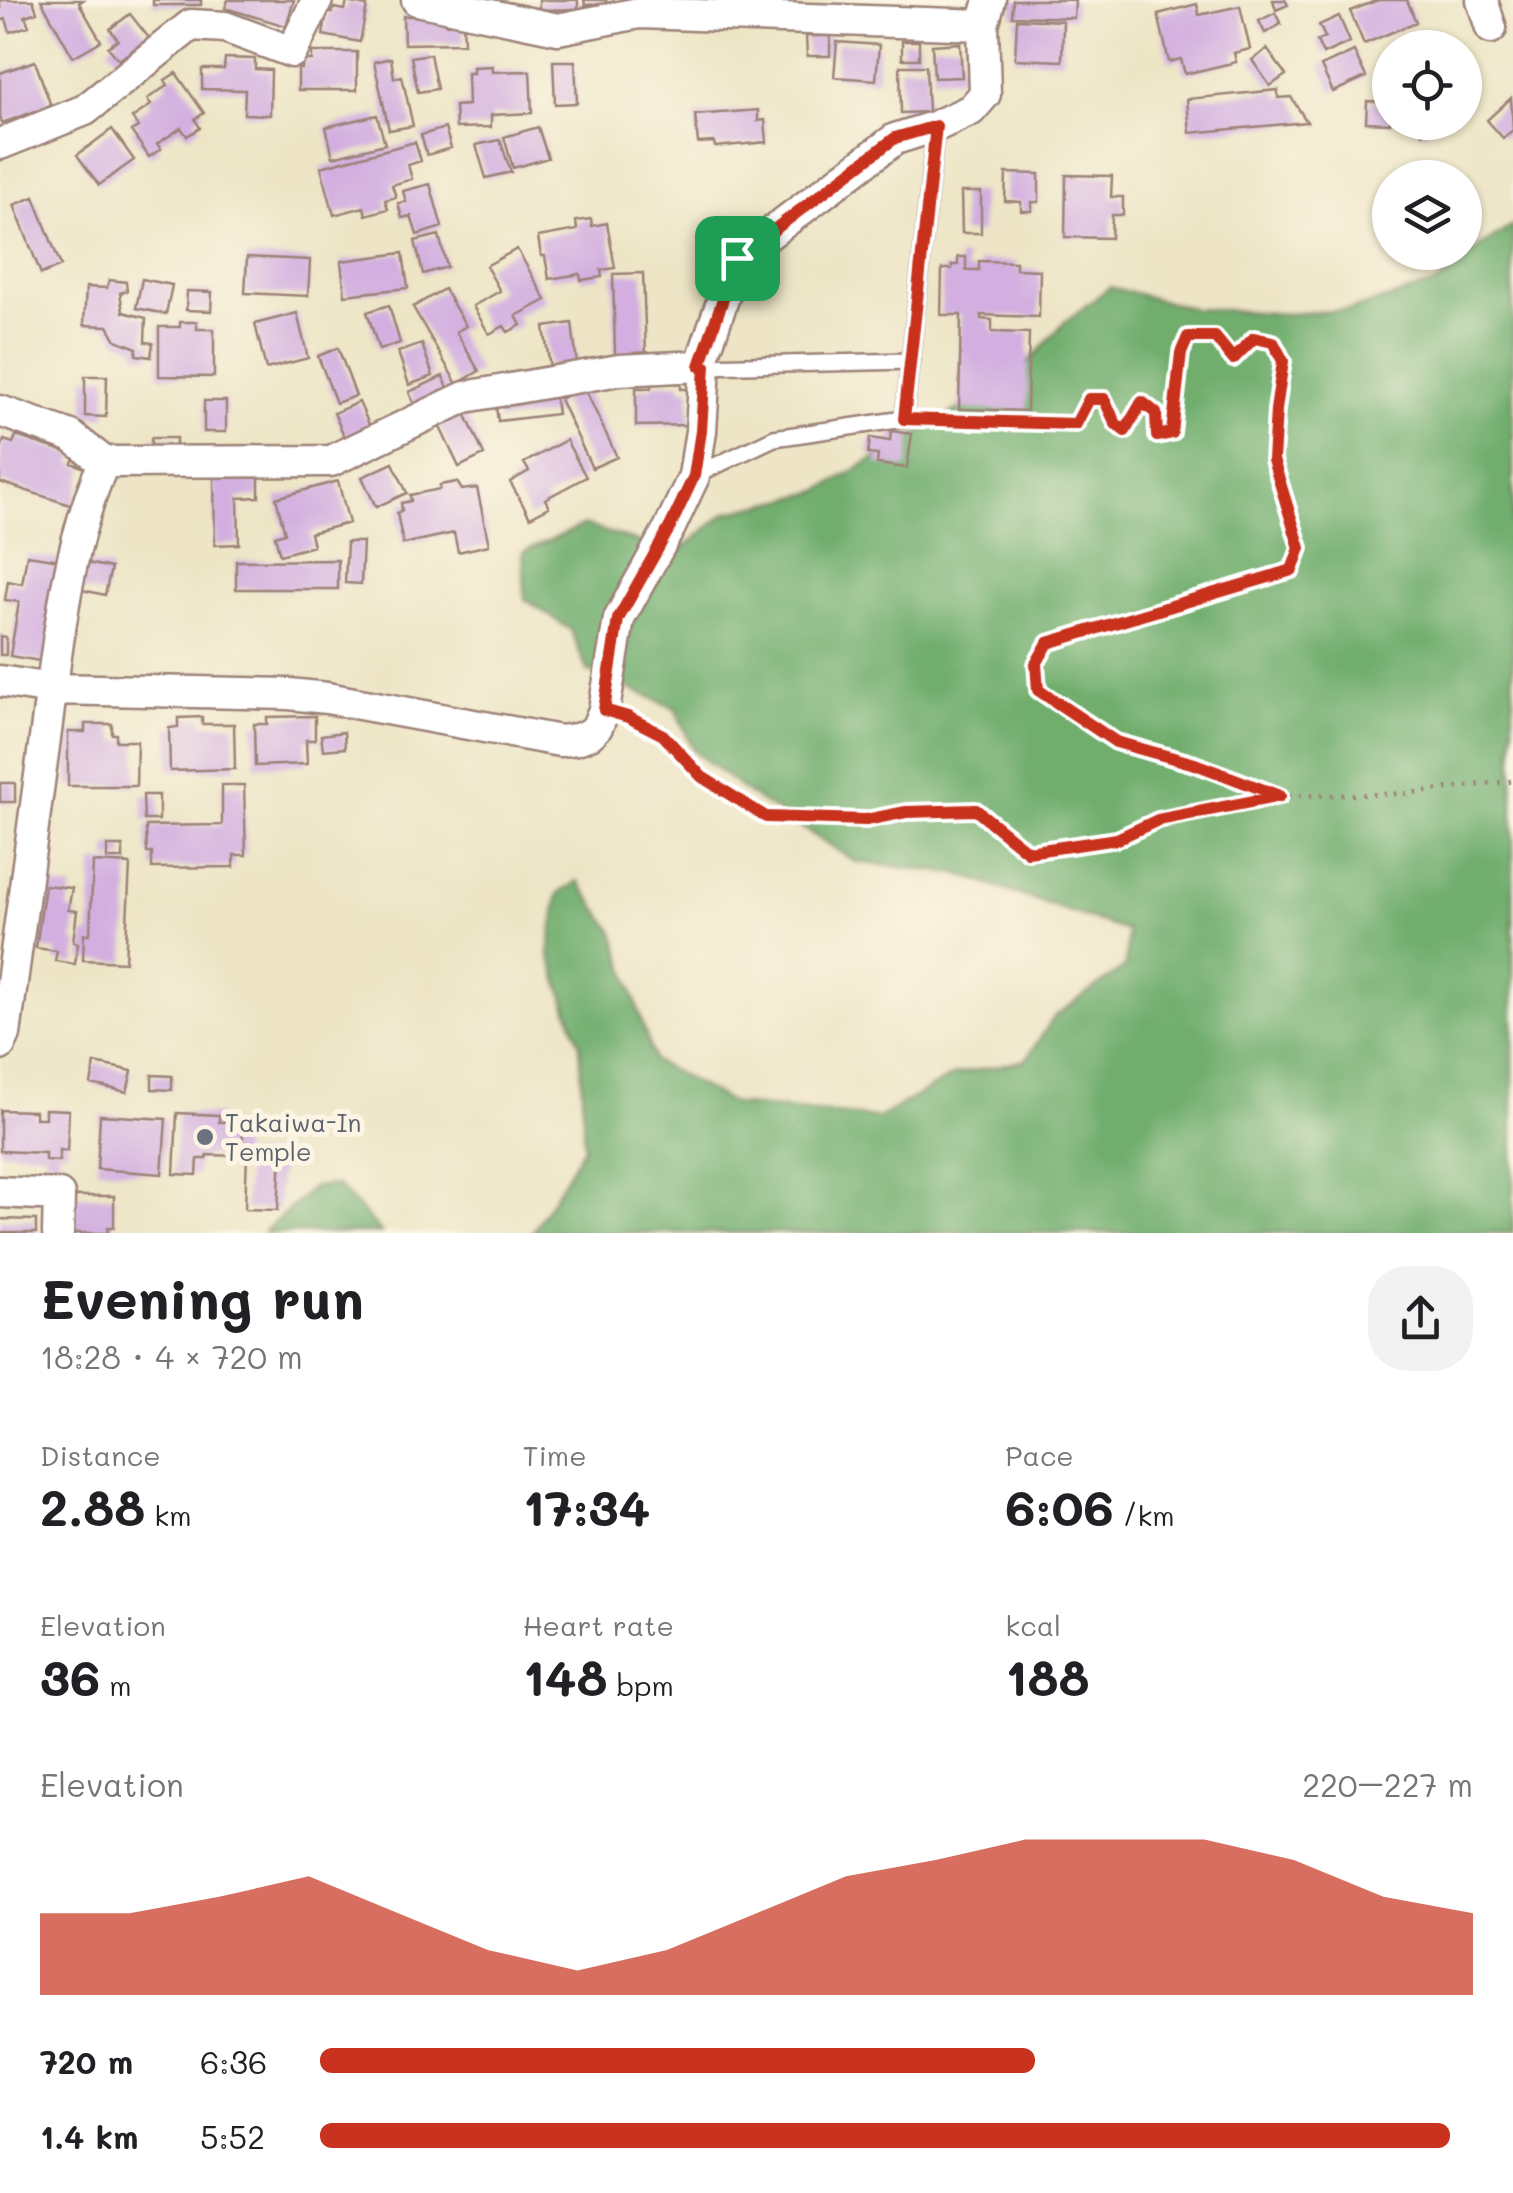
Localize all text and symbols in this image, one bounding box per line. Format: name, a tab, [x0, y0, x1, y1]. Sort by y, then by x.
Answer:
map controls	[1372, 30, 1482, 270]
button: locate	[1372, 30, 1482, 140]
button: layers	[1372, 160, 1482, 270]
pin	[695, 216, 780, 301]
icon: arrive	[710, 231, 765, 286]
place label: Takaiwa-In Temple	[225, 1106, 361, 1167]
marker: Takaiwa-In Temple	[194, 1126, 216, 1148]
text: Evening run	[40, 1261, 364, 1333]
button: share	[1368, 1266, 1473, 1371]
text: 18:28 · 4 × 720 m	[40, 1335, 303, 1377]
text: Distance	[40, 1437, 161, 1473]
text: Time	[523, 1437, 586, 1473]
text: Pace	[1005, 1437, 1074, 1473]
text: 2.88	[40, 1473, 145, 1539]
text: 17:34	[523, 1473, 650, 1539]
text: 6:06	[1005, 1473, 1114, 1539]
text: km	[145, 1497, 192, 1533]
text: /km	[1114, 1497, 1175, 1533]
text: Elevation	[40, 1607, 166, 1643]
text: Heart rate	[523, 1607, 674, 1643]
text: kcal	[1005, 1607, 1061, 1643]
text: 36	[40, 1643, 100, 1709]
text: 148	[523, 1643, 608, 1709]
text: 188	[1005, 1643, 1089, 1709]
text: m	[100, 1667, 132, 1703]
text: bpm	[608, 1667, 674, 1703]
text: Elevation	[40, 1763, 184, 1805]
text: 220–227 m	[1302, 1763, 1473, 1805]
text: 720 m	[40, 2040, 133, 2082]
text: 6:36	[200, 2040, 267, 2082]
text: 1.4 km	[40, 2115, 139, 2157]
text: 5:52	[200, 2115, 265, 2157]

